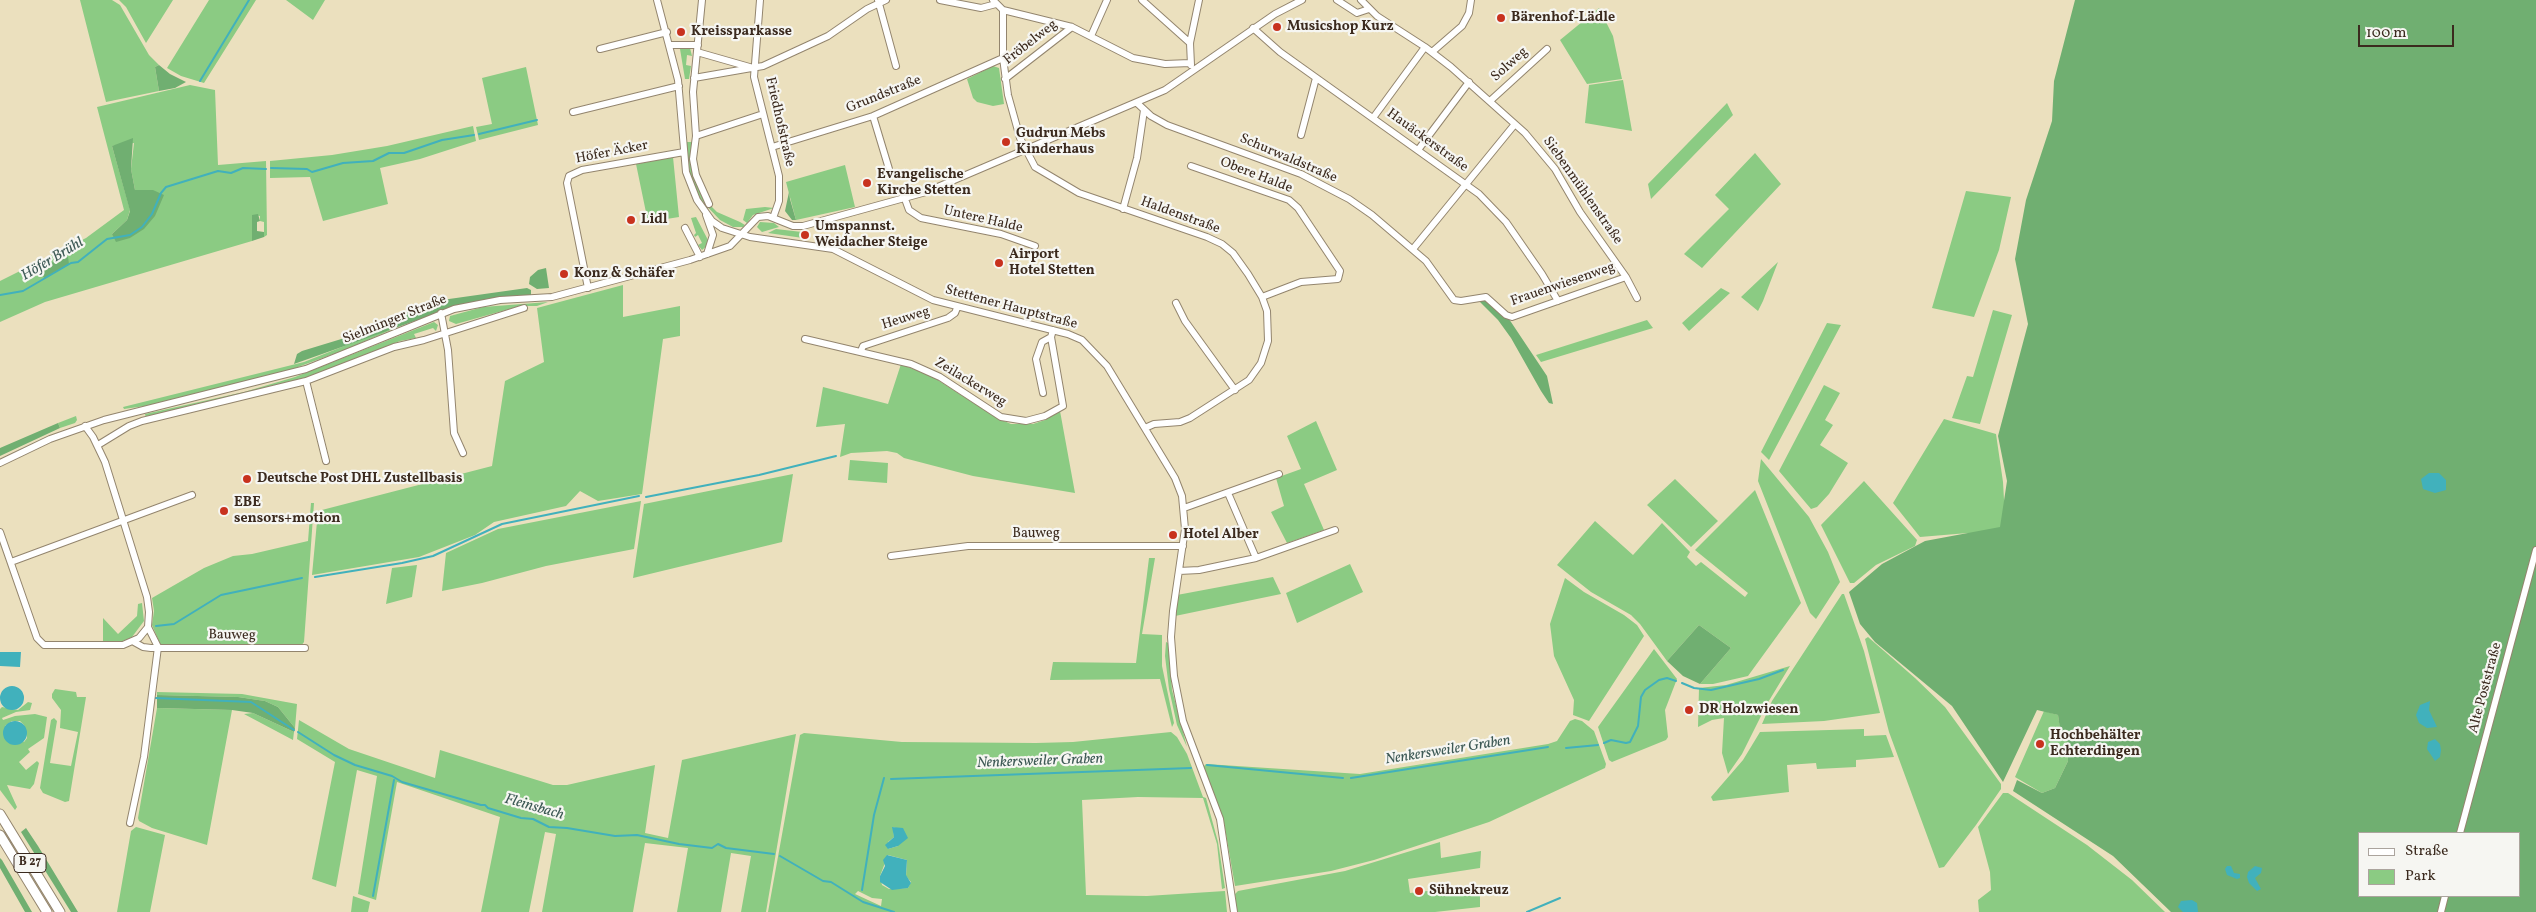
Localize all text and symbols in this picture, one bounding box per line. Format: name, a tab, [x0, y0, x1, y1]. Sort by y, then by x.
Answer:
place label: Bärenhof-Lädle	[1511, 10, 1615, 26]
marker: Bärenhof-Lädle	[1495, 12, 1507, 24]
scale bar	[2361, 15, 2457, 47]
street label: Fröbelweg	[1001, 17, 1061, 69]
place label: Musicshop Kurz	[1287, 19, 1394, 35]
marker: Musicshop Kurz	[1271, 21, 1283, 33]
text: 100 m	[2366, 23, 2406, 44]
place label: Kreissparkasse	[691, 24, 792, 40]
marker: Kreissparkasse	[675, 26, 687, 38]
street label: Solweg	[1488, 44, 1532, 86]
street label: Grundstraße	[844, 72, 924, 118]
street label: Friedhofstraße	[761, 76, 797, 168]
street label: Hauäckerstraße	[1383, 106, 1471, 176]
place label: Gudrun Mebs Kinderhaus	[1016, 126, 1106, 158]
street label: Schurwaldstraße	[1237, 131, 1339, 187]
street label: Siebenmühlenstraße	[1538, 134, 1626, 248]
marker: Gudrun Mebs Kinderhaus	[1000, 136, 1012, 148]
street label: Höfer Äcker	[574, 138, 650, 168]
street label: Obere Halde	[1217, 155, 1295, 197]
place label: Evangelische Kirche Stetten	[877, 167, 971, 200]
marker: Evangelische Kirche Stetten	[861, 177, 873, 189]
street label: Haldenstraße	[1138, 194, 1222, 238]
street label: Untere Halde	[942, 203, 1024, 237]
place label: Lidl	[641, 212, 667, 228]
marker: Lidl	[625, 214, 637, 226]
place label: Umspannst. Weidacher Steige	[815, 219, 928, 252]
marker: Umspannst. Weidacher Steige	[799, 229, 811, 241]
water label: Höfer Brühl	[19, 234, 87, 286]
place label: Airport Hotel Stetten	[1009, 247, 1095, 280]
marker: Airport Hotel Stetten	[993, 257, 1005, 269]
street label: Frauenwiesenweg	[1509, 259, 1617, 311]
place label: Konz & Schäfer	[574, 266, 675, 282]
marker: Konz & Schäfer	[558, 268, 570, 280]
street label: Stettener Hauptstraße	[943, 282, 1079, 334]
street label: Sielminger Straße	[341, 291, 449, 349]
street label: Heuweg	[880, 304, 932, 334]
street label: Zeilackerweg	[931, 355, 1009, 411]
place label: Deutsche Post DHL Zustellbasis	[257, 471, 462, 487]
marker: Deutsche Post DHL Zustellbasis	[241, 473, 253, 485]
place label: EBE sensors+motion	[234, 495, 341, 528]
marker: EBE sensors+motion	[218, 505, 230, 517]
street label: Bauweg	[1012, 526, 1060, 542]
place label: Hotel Alber	[1183, 527, 1259, 543]
marker: Hotel Alber	[1167, 529, 1179, 541]
street label: Bauweg	[208, 627, 256, 645]
street label: Alte Poststraße	[2466, 641, 2506, 735]
place label: DR Holzwiesen	[1699, 702, 1798, 718]
marker: DR Holzwiesen	[1683, 704, 1695, 716]
place label: Hochbehälter Echterdingen	[2050, 728, 2140, 760]
water label: Nenkersweiler Graben	[1384, 732, 1512, 770]
marker: Hochbehälter Echterdingen	[2034, 738, 2046, 750]
water label: Nenkersweiler Graben	[976, 751, 1104, 773]
water label: Fleinsbach	[502, 791, 566, 825]
legend	[2358, 832, 2521, 897]
text: Straße	[2405, 841, 2448, 862]
road number: B 27	[14, 854, 46, 872]
text: Park	[2405, 866, 2436, 887]
place label: Sühnekreuz	[1429, 883, 1509, 899]
marker: Sühnekreuz	[1413, 885, 1425, 897]

